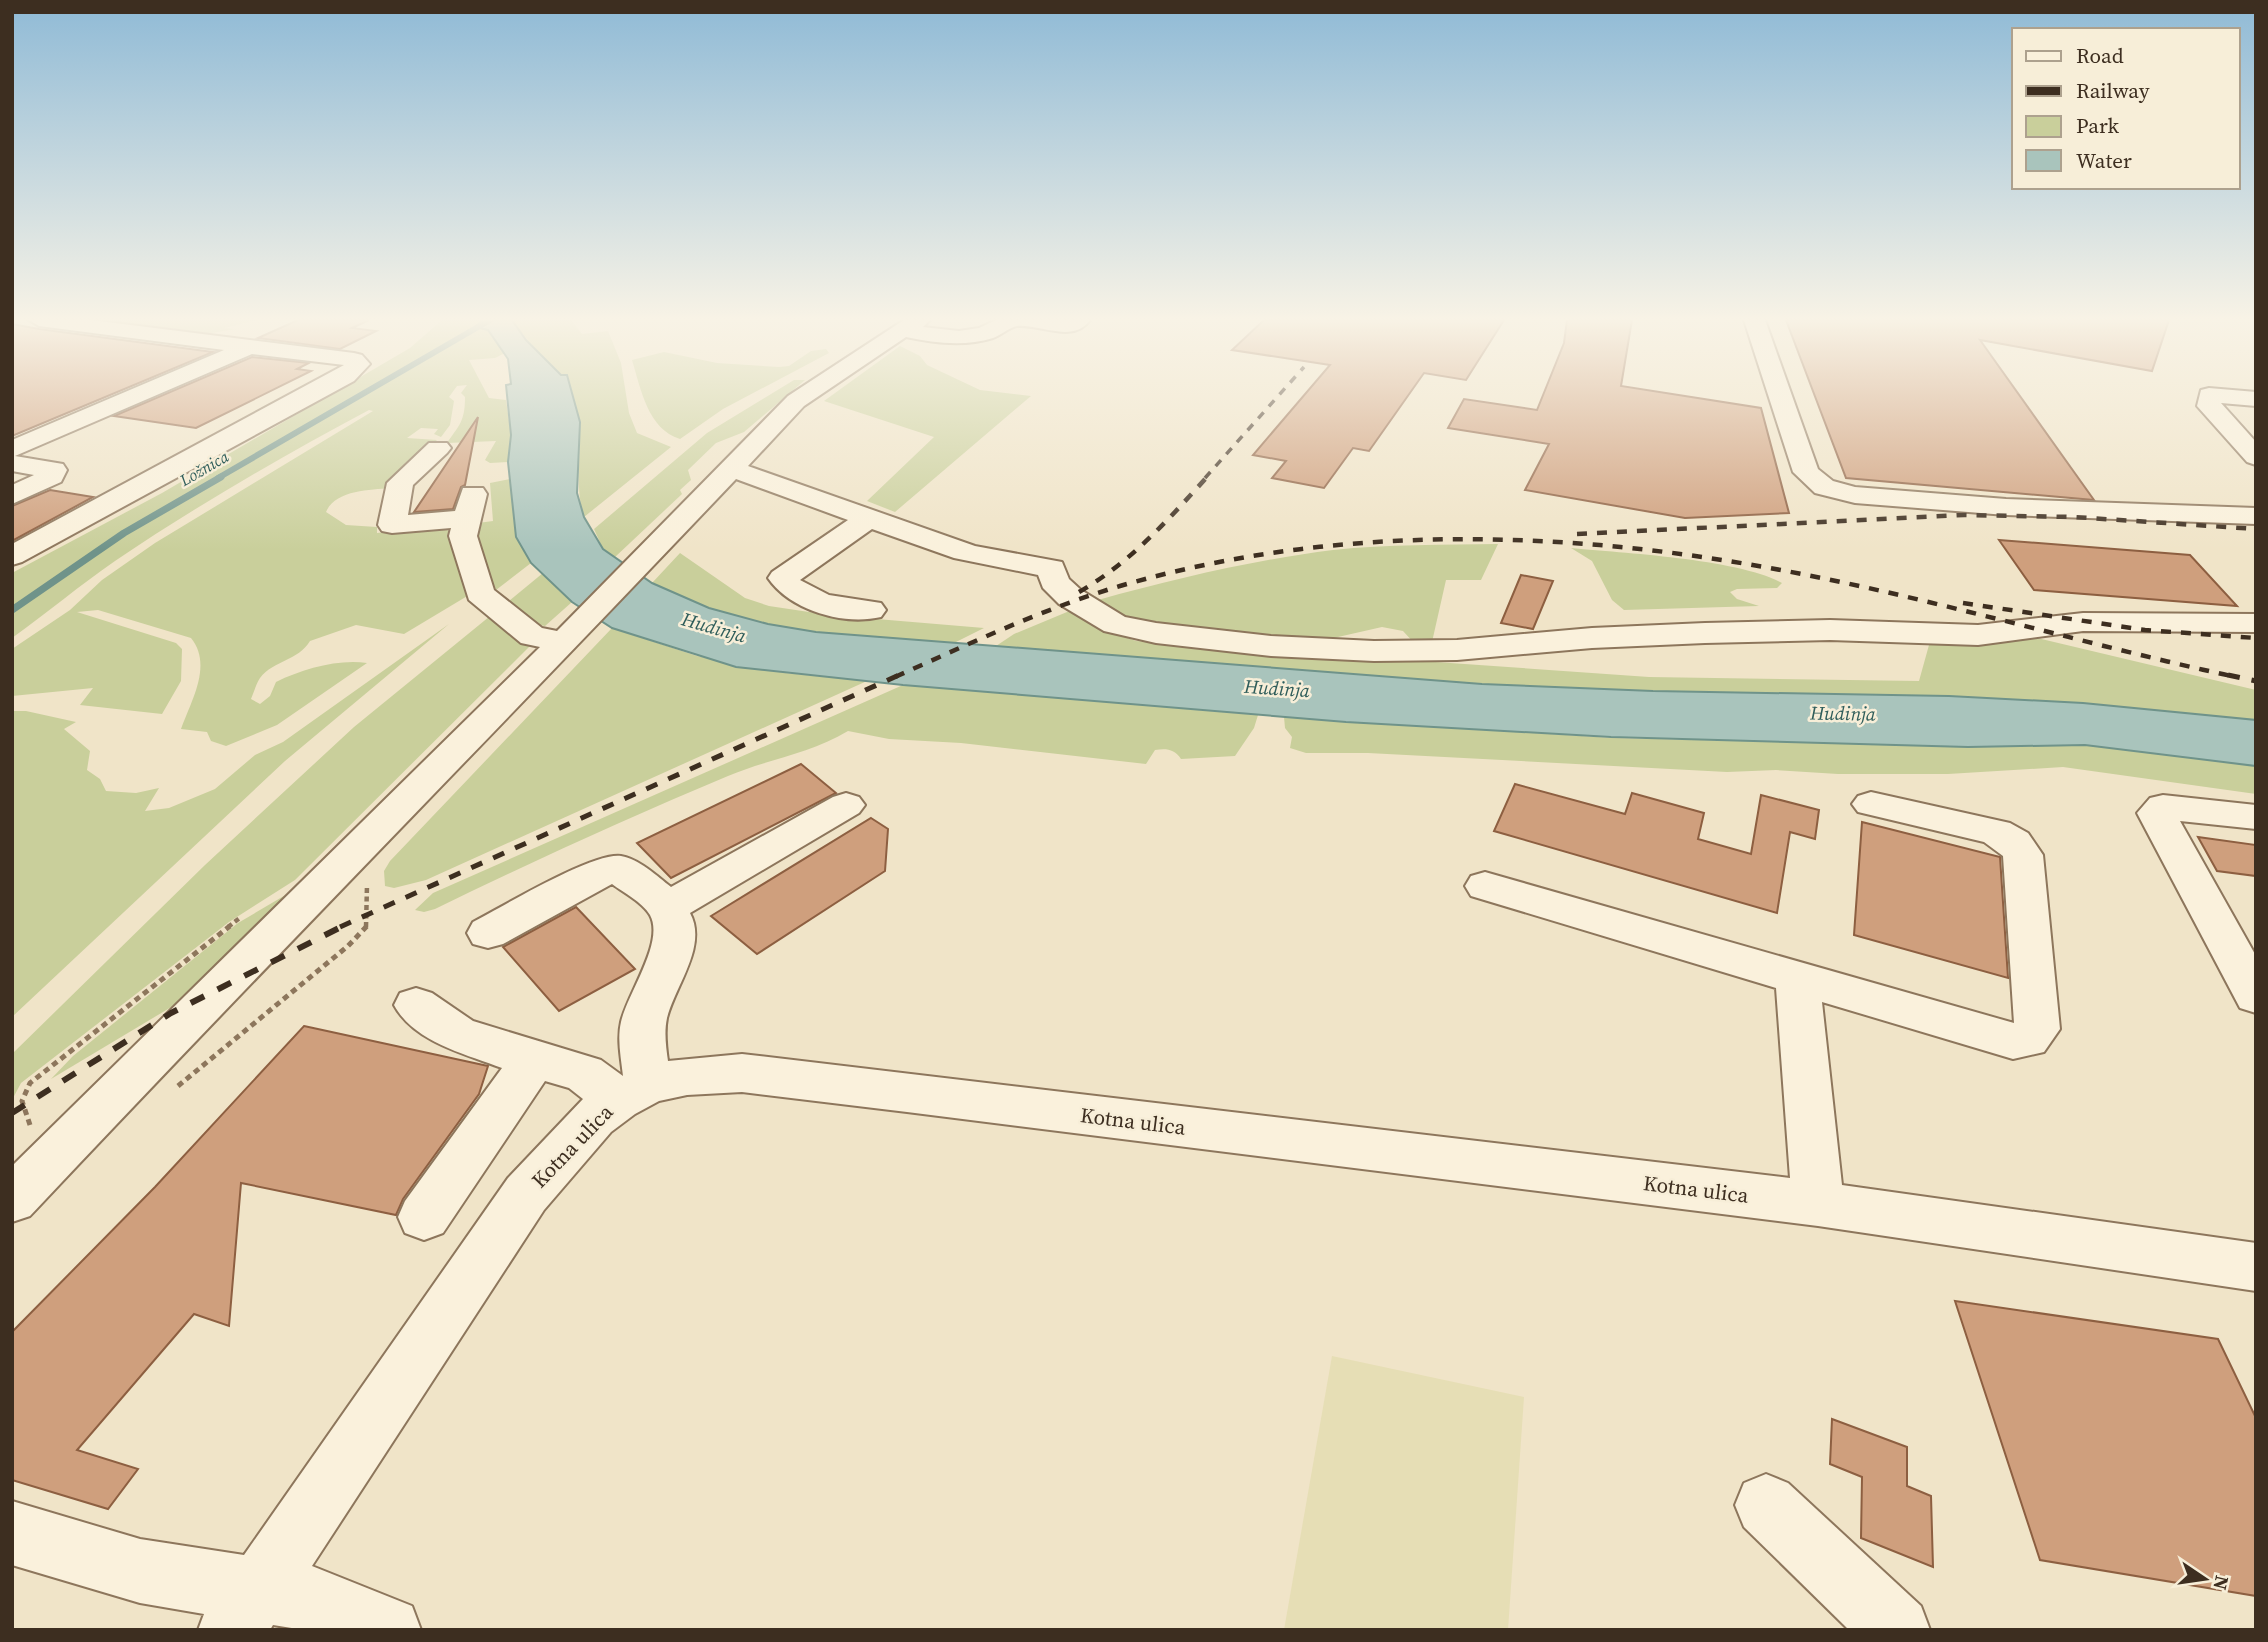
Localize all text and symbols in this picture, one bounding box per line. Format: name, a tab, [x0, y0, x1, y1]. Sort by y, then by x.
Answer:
legend	[2012, 28, 2240, 189]
text: Road	[2076, 41, 2124, 70]
text: Railway	[2076, 76, 2150, 105]
text: Park	[2076, 111, 2120, 140]
text: Water	[2076, 146, 2132, 175]
water label: Ložnica	[175, 445, 233, 491]
water label: Hudinja	[678, 605, 749, 649]
water label: Hudinja	[1242, 673, 1311, 703]
water label: Hudinja	[1809, 699, 1876, 727]
street label: Kotna ulica	[525, 1098, 619, 1194]
street label: Kotna ulica	[1079, 1100, 1188, 1142]
street label: Kotna ulica	[1642, 1168, 1751, 1210]
north arrow	[2170, 1544, 2240, 1614]
text: N	[2207, 1573, 2236, 1593]

